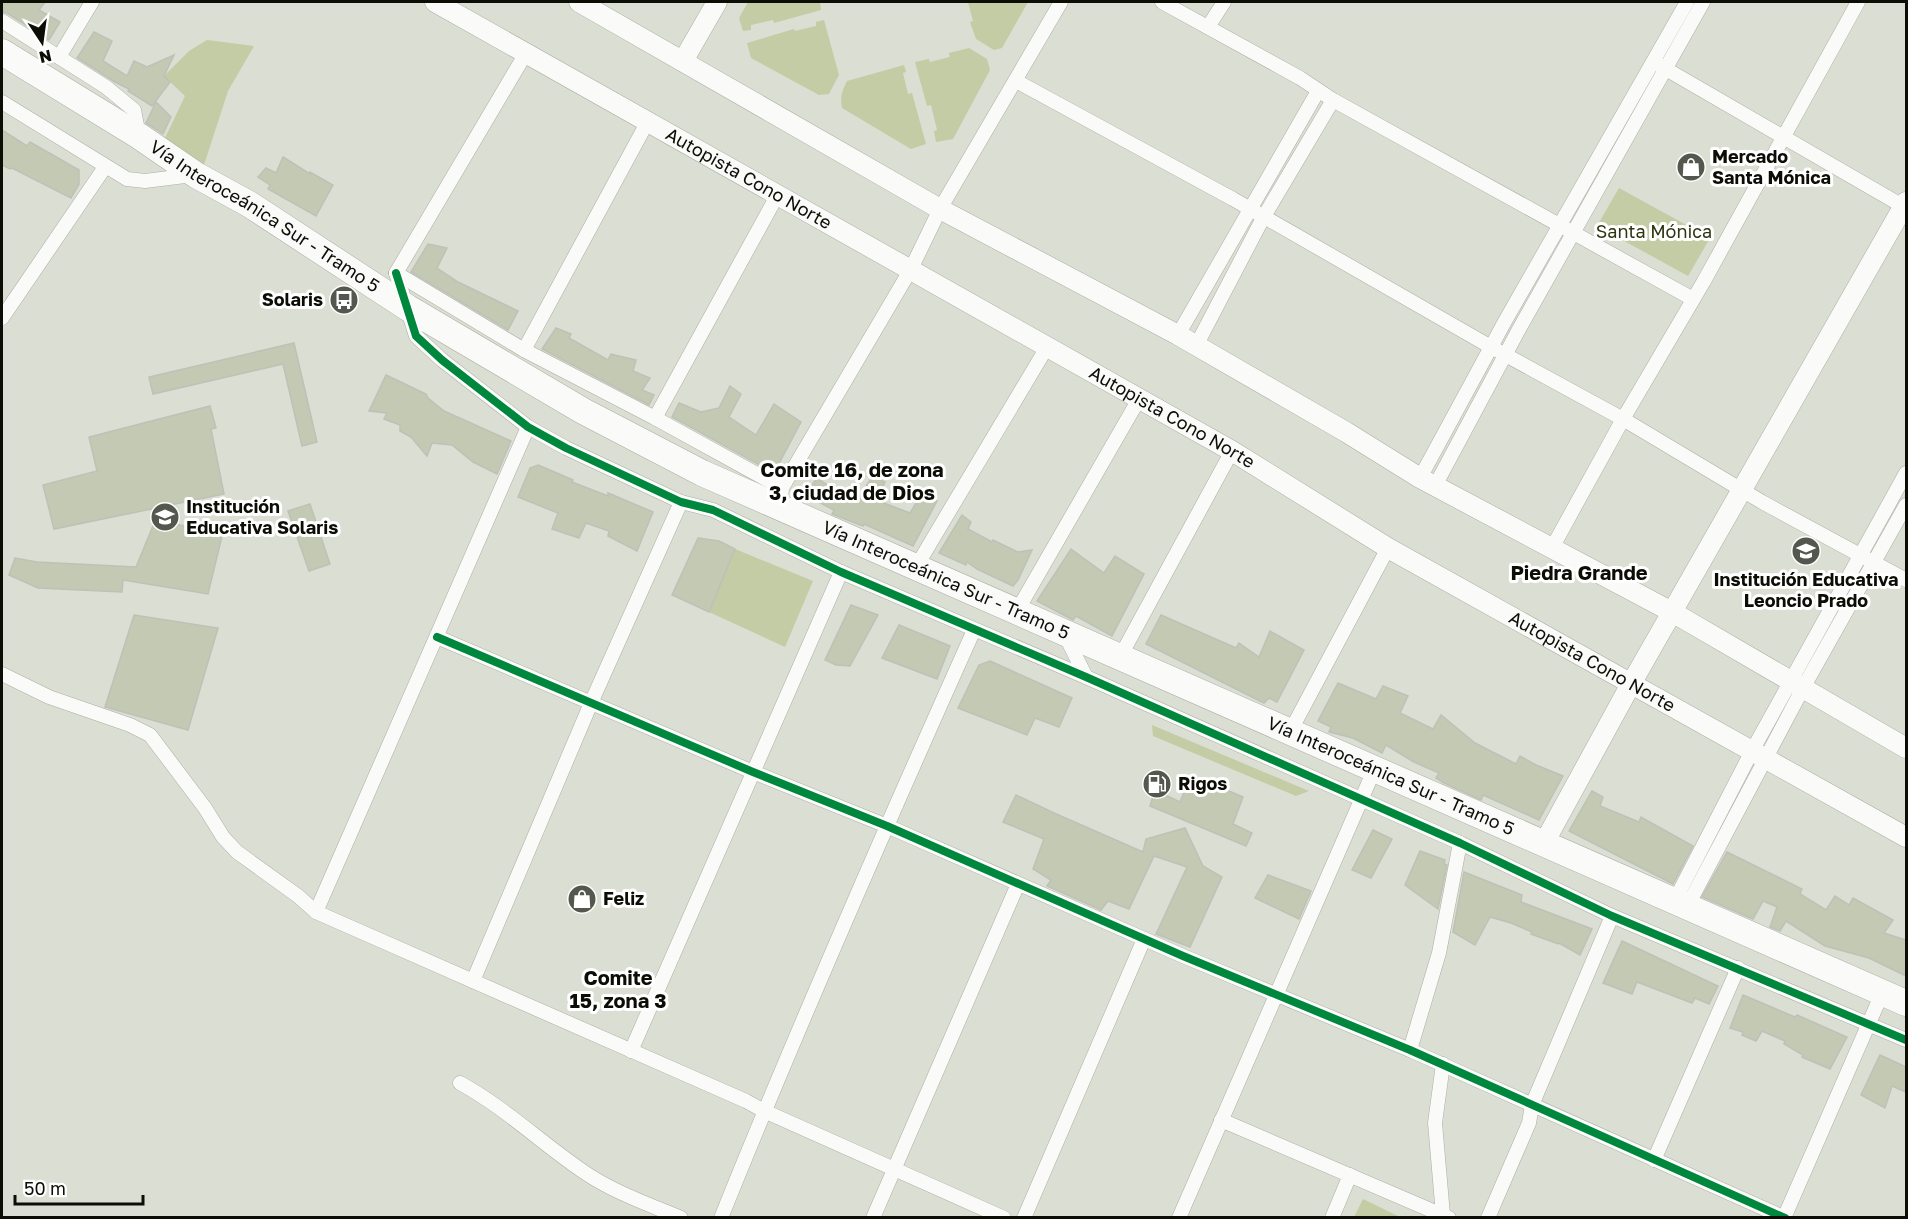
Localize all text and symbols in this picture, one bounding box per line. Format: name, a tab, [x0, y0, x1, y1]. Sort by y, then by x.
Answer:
north arrow	[12, 12, 72, 72]
text: N	[37, 46, 54, 68]
street label: Autopista Cono Norte	[662, 122, 836, 233]
street label: Vía Interoceánica Sur - Tramo 5	[146, 135, 384, 297]
place label: Mercado Santa Mónica	[1712, 145, 1831, 188]
shop icon: Mercado Santa Mónica	[1675, 151, 1707, 183]
park label: Santa Mónica	[1596, 220, 1712, 242]
bus stop icon: Solaris	[328, 284, 360, 316]
place label: Solaris	[262, 288, 323, 310]
street label: Autopista Cono Norte	[1086, 361, 1259, 473]
district label: Comite 16, de zona 3, ciudad de Dios	[760, 457, 944, 504]
place label: Institución Educativa Solaris	[186, 495, 338, 538]
school or university icon: Institución Educativa Solaris	[149, 501, 181, 533]
street label: Vía Interoceánica Sur - Tramo 5	[819, 515, 1073, 644]
school or university icon: Institución Educativa Leoncio Prado	[1790, 535, 1822, 567]
district label: Piedra Grande	[1510, 560, 1648, 584]
place label: Institución Educativa Leoncio Prado	[1714, 568, 1898, 611]
street label: Autopista Cono Norte	[1505, 606, 1679, 716]
street label: Vía Interoceánica Sur - Tramo 5	[1264, 711, 1518, 839]
fuel station icon: Rigos	[1141, 768, 1173, 800]
place label: Rigos	[1178, 772, 1227, 794]
shop icon: Feliz	[566, 883, 598, 915]
place label: Feliz	[603, 887, 644, 909]
district label: Comite 15, zona 3	[570, 965, 666, 1012]
scale bar	[15, 1168, 142, 1206]
text: 50 m	[24, 1177, 66, 1199]

